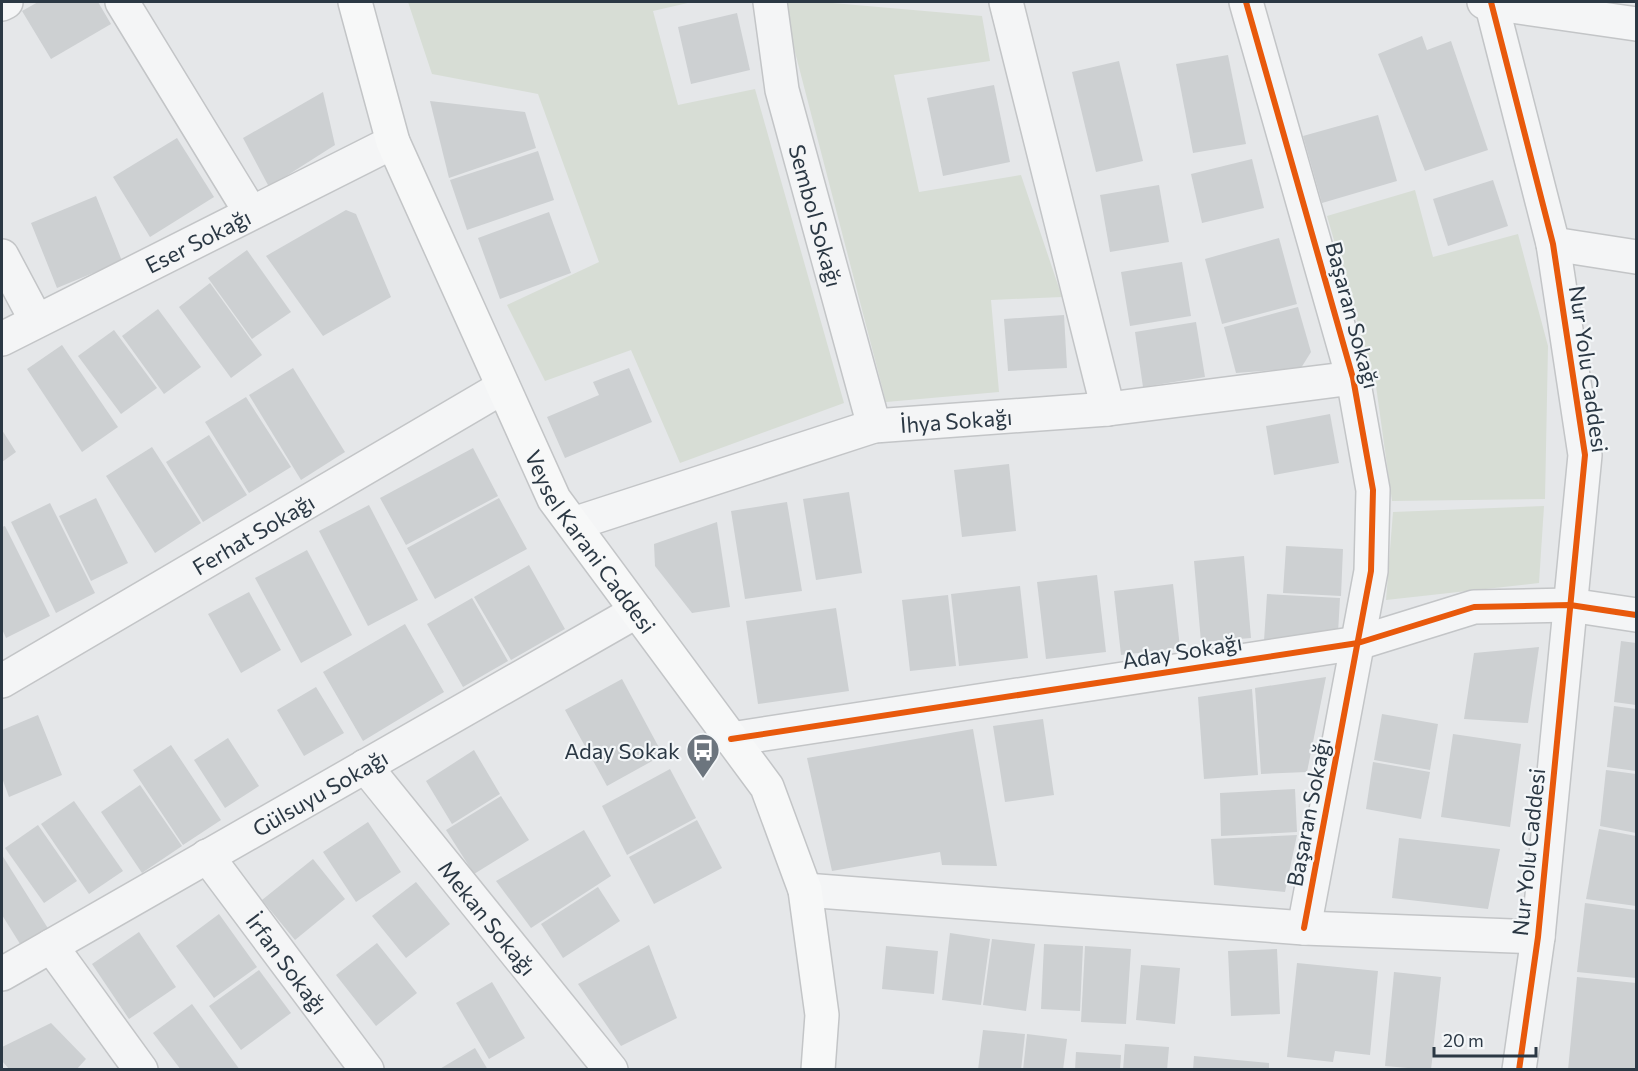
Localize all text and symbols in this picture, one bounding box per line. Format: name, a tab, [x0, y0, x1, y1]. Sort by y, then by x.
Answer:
street label: Sembol Sokağı	[784, 141, 849, 290]
street label: Eser Sokağı	[140, 203, 255, 278]
street label: Başaran Sokağı	[1320, 238, 1386, 392]
street label: Nur Yolu Caddesi	[1564, 284, 1614, 454]
street label: İhya Sokağı	[899, 402, 1013, 438]
street label: Veysel Karani Caddesi	[520, 446, 662, 638]
street label: Ferhat Sokağı	[187, 487, 319, 580]
street label: Aday Sokağı	[1120, 628, 1244, 674]
bus stop icon: Aday Sokak	[685, 732, 721, 779]
street label: Başaran Sokağı	[1280, 735, 1336, 889]
place label: Aday Sokak	[564, 737, 680, 764]
street label: Gülsuyu Sokağı	[247, 743, 392, 842]
street label: Nur Yolu Caddesi	[1506, 767, 1550, 937]
street label: Mekan Sokağı	[433, 855, 542, 980]
street label: İrfan Sokağı	[241, 908, 334, 1019]
scale bar	[1434, 1020, 1536, 1058]
text: 20 m	[1443, 1029, 1484, 1051]

